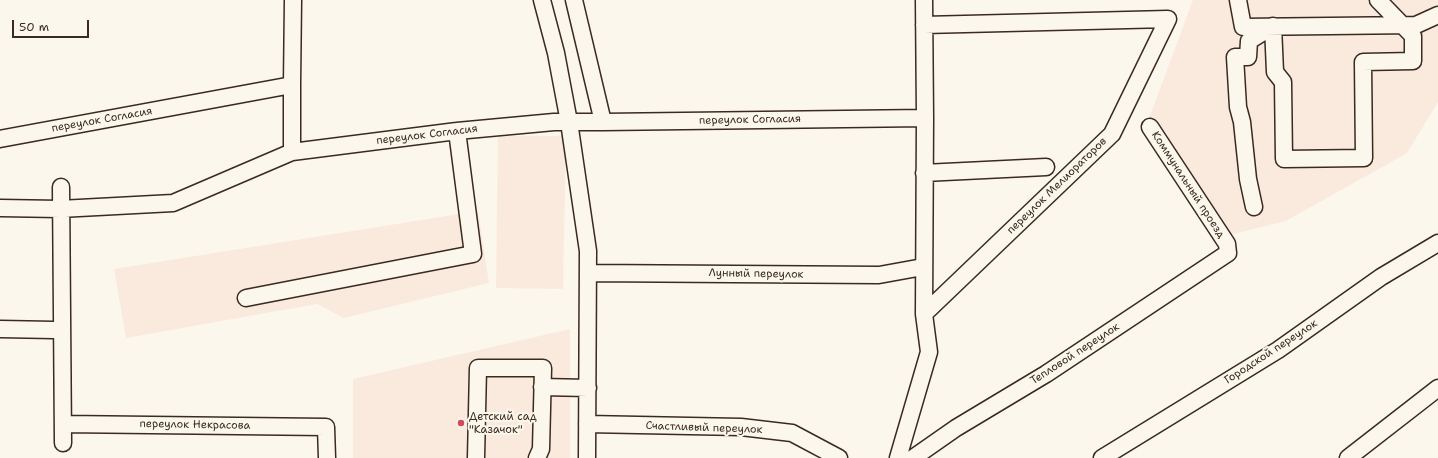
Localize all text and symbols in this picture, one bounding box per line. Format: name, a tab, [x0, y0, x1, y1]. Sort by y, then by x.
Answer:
scale bar	[14, 12, 91, 38]
text: 50 m	[19, 19, 49, 35]
street label: переулок Согласия	[51, 105, 153, 135]
street label: переулок Согласия	[699, 113, 801, 127]
street label: переулок Согласия	[376, 122, 478, 148]
street label: Коммунальный проезд	[1148, 129, 1228, 241]
street label: переулок Мелиораторов	[1005, 135, 1109, 237]
street label: Лунный переулок	[708, 267, 804, 281]
street label: Городской переулок	[1222, 317, 1320, 387]
street label: Тепловой переулок	[1028, 320, 1122, 388]
place label: Детский сад "Казачок"	[469, 410, 537, 436]
street label: переулок Некрасова	[139, 417, 251, 433]
marker: Детский сад "Казачок"	[456, 418, 466, 428]
street label: Счастливый переулок	[645, 419, 763, 437]

